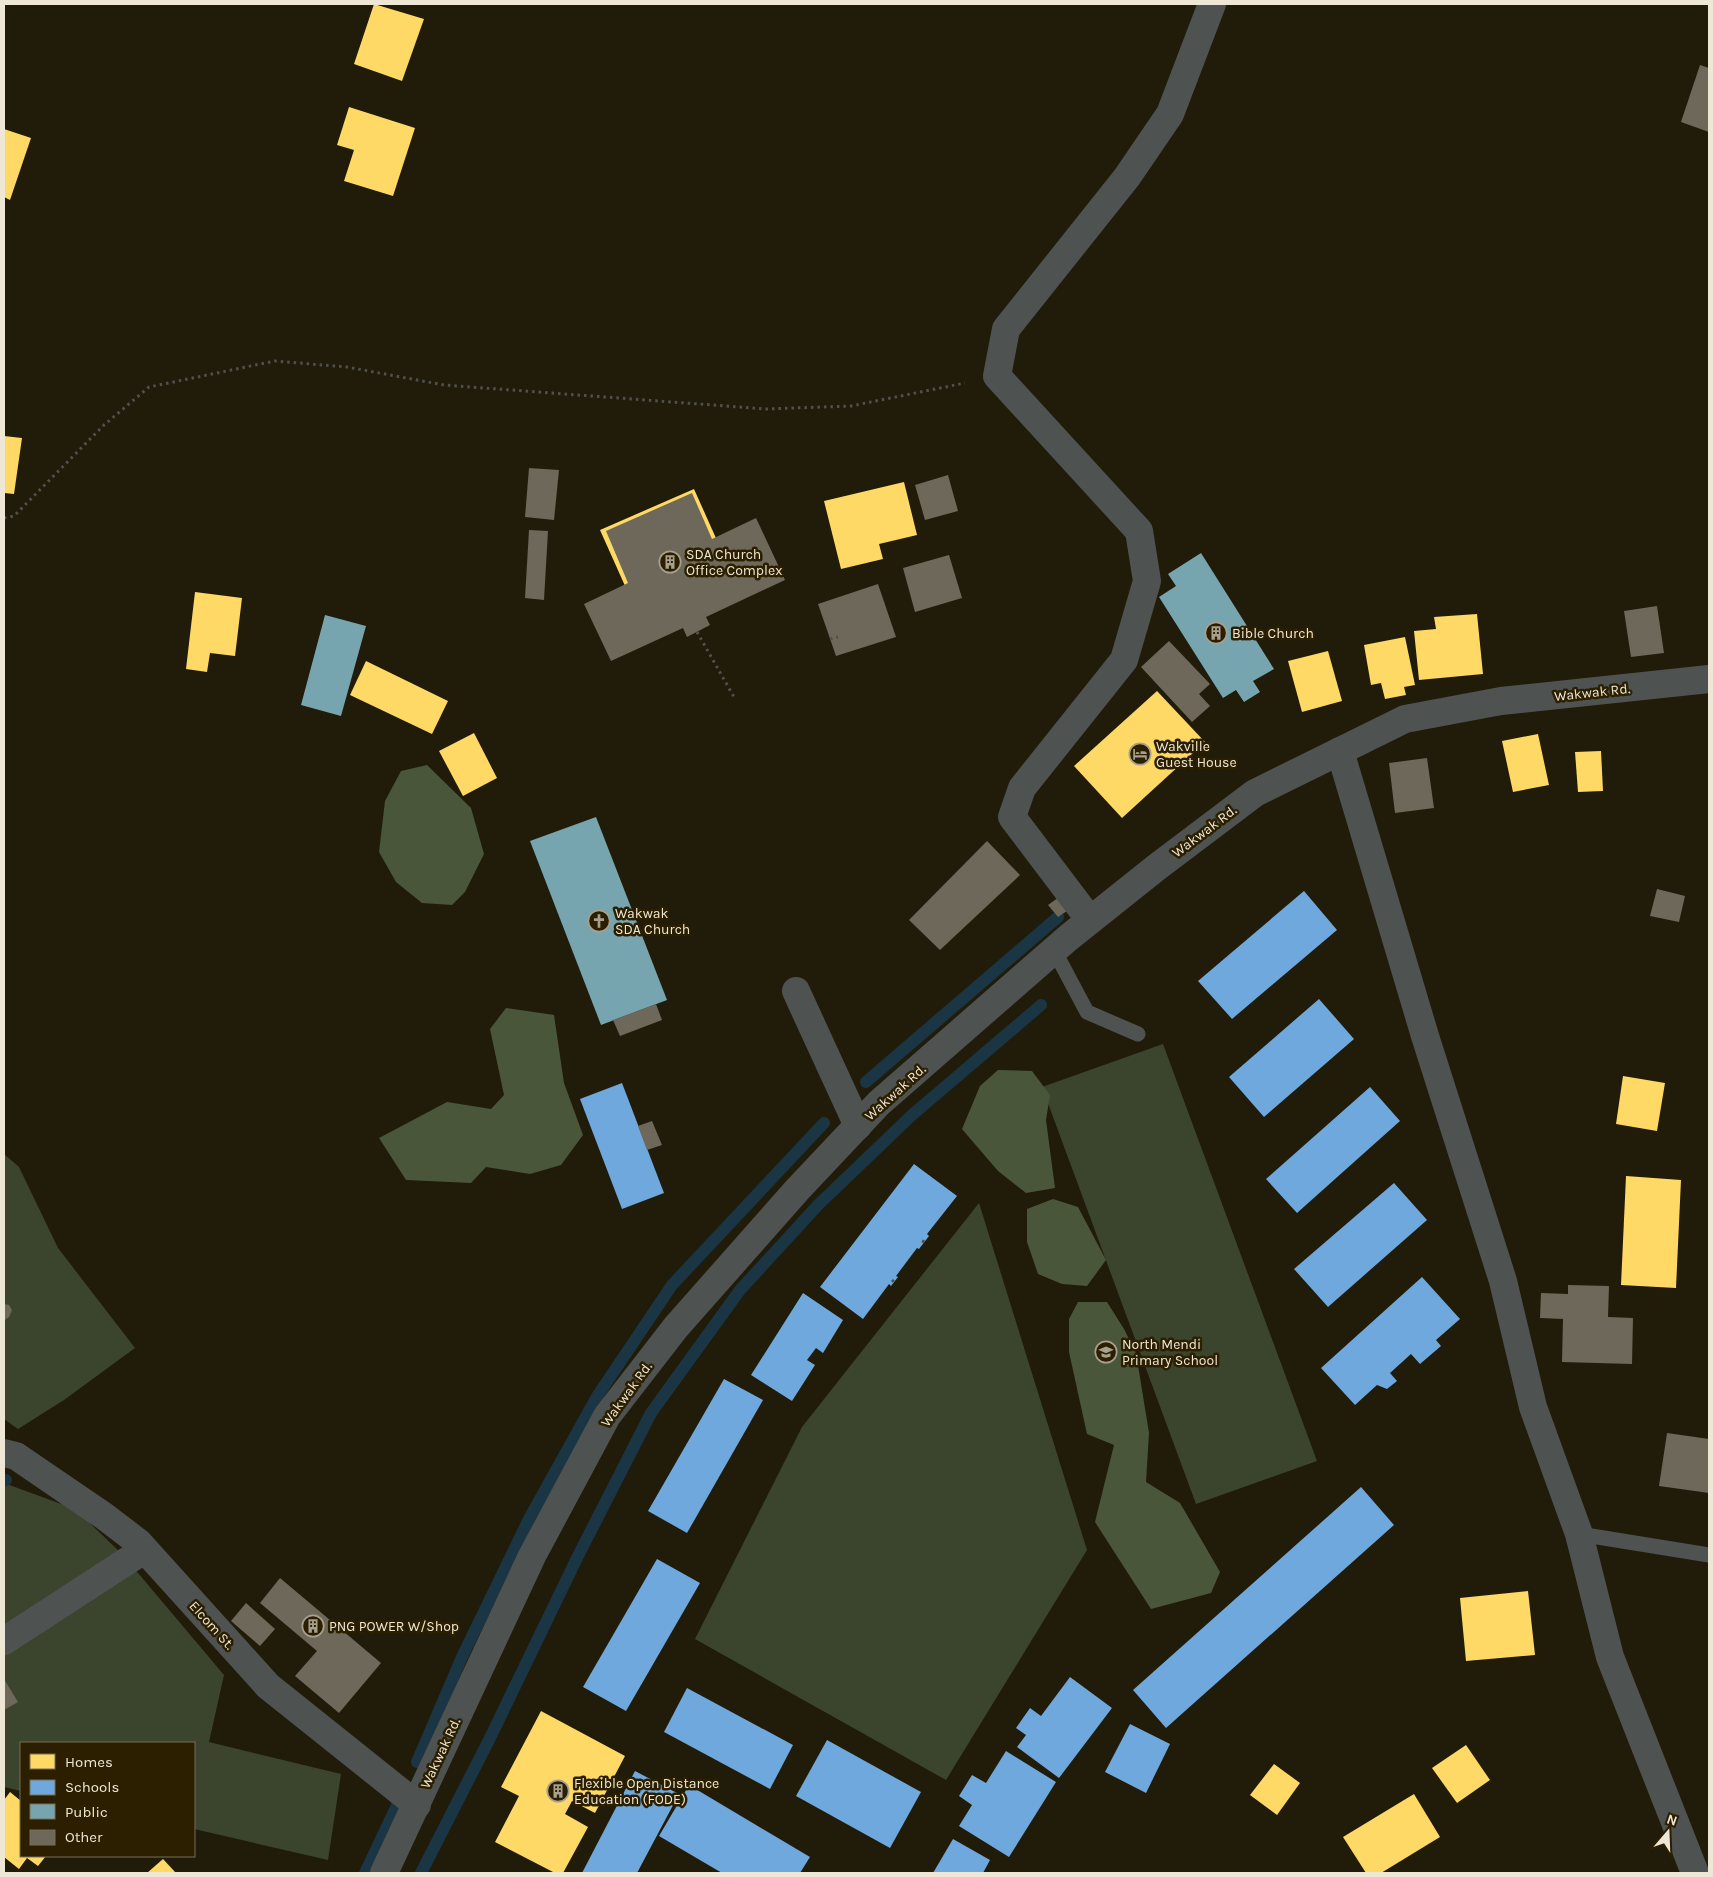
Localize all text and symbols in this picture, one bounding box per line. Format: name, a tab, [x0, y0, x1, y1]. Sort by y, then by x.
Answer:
place label: SDA Church Office Complex	[686, 546, 782, 579]
building icon: SDA Church Office Complex	[658, 550, 682, 574]
building icon: Bible Church	[1204, 621, 1228, 645]
place label: Bible Church	[1232, 625, 1314, 642]
street label: Wakwak Rd.	[1553, 680, 1631, 705]
place label: Wakville Guest House	[1156, 738, 1237, 771]
hotel icon: Wakville Guest House	[1128, 742, 1152, 766]
street label: Wakwak Rd.	[1169, 801, 1240, 861]
place label: Wakwak SDA Church	[615, 905, 690, 938]
church icon: Wakwak SDA Church	[587, 909, 611, 933]
street label: Wakwak Rd.	[861, 1060, 930, 1124]
place label: North Mendi Primary School	[1122, 1336, 1218, 1369]
school or university icon: North Mendi Primary School	[1094, 1340, 1118, 1364]
street label: Wakwak Rd.	[597, 1358, 656, 1430]
street label: Elcom St.	[185, 1598, 238, 1653]
building icon: PNG POWER W/Shop	[301, 1614, 325, 1638]
place label: PNG POWER W/Shop	[329, 1618, 459, 1635]
street label: Wakwak Rd.	[417, 1715, 464, 1791]
legend	[20, 1742, 195, 1857]
text: Homes	[65, 1753, 113, 1771]
place label: Flexible Open Distance Education (FODE)	[574, 1775, 719, 1808]
text: Schools	[65, 1778, 119, 1796]
building icon: Flexible Open Distance Education (FODE)	[546, 1779, 570, 1803]
text: Public	[65, 1803, 108, 1821]
north arrow	[1643, 1807, 1693, 1857]
text: N	[1665, 1811, 1680, 1830]
text: Other	[65, 1828, 103, 1846]

